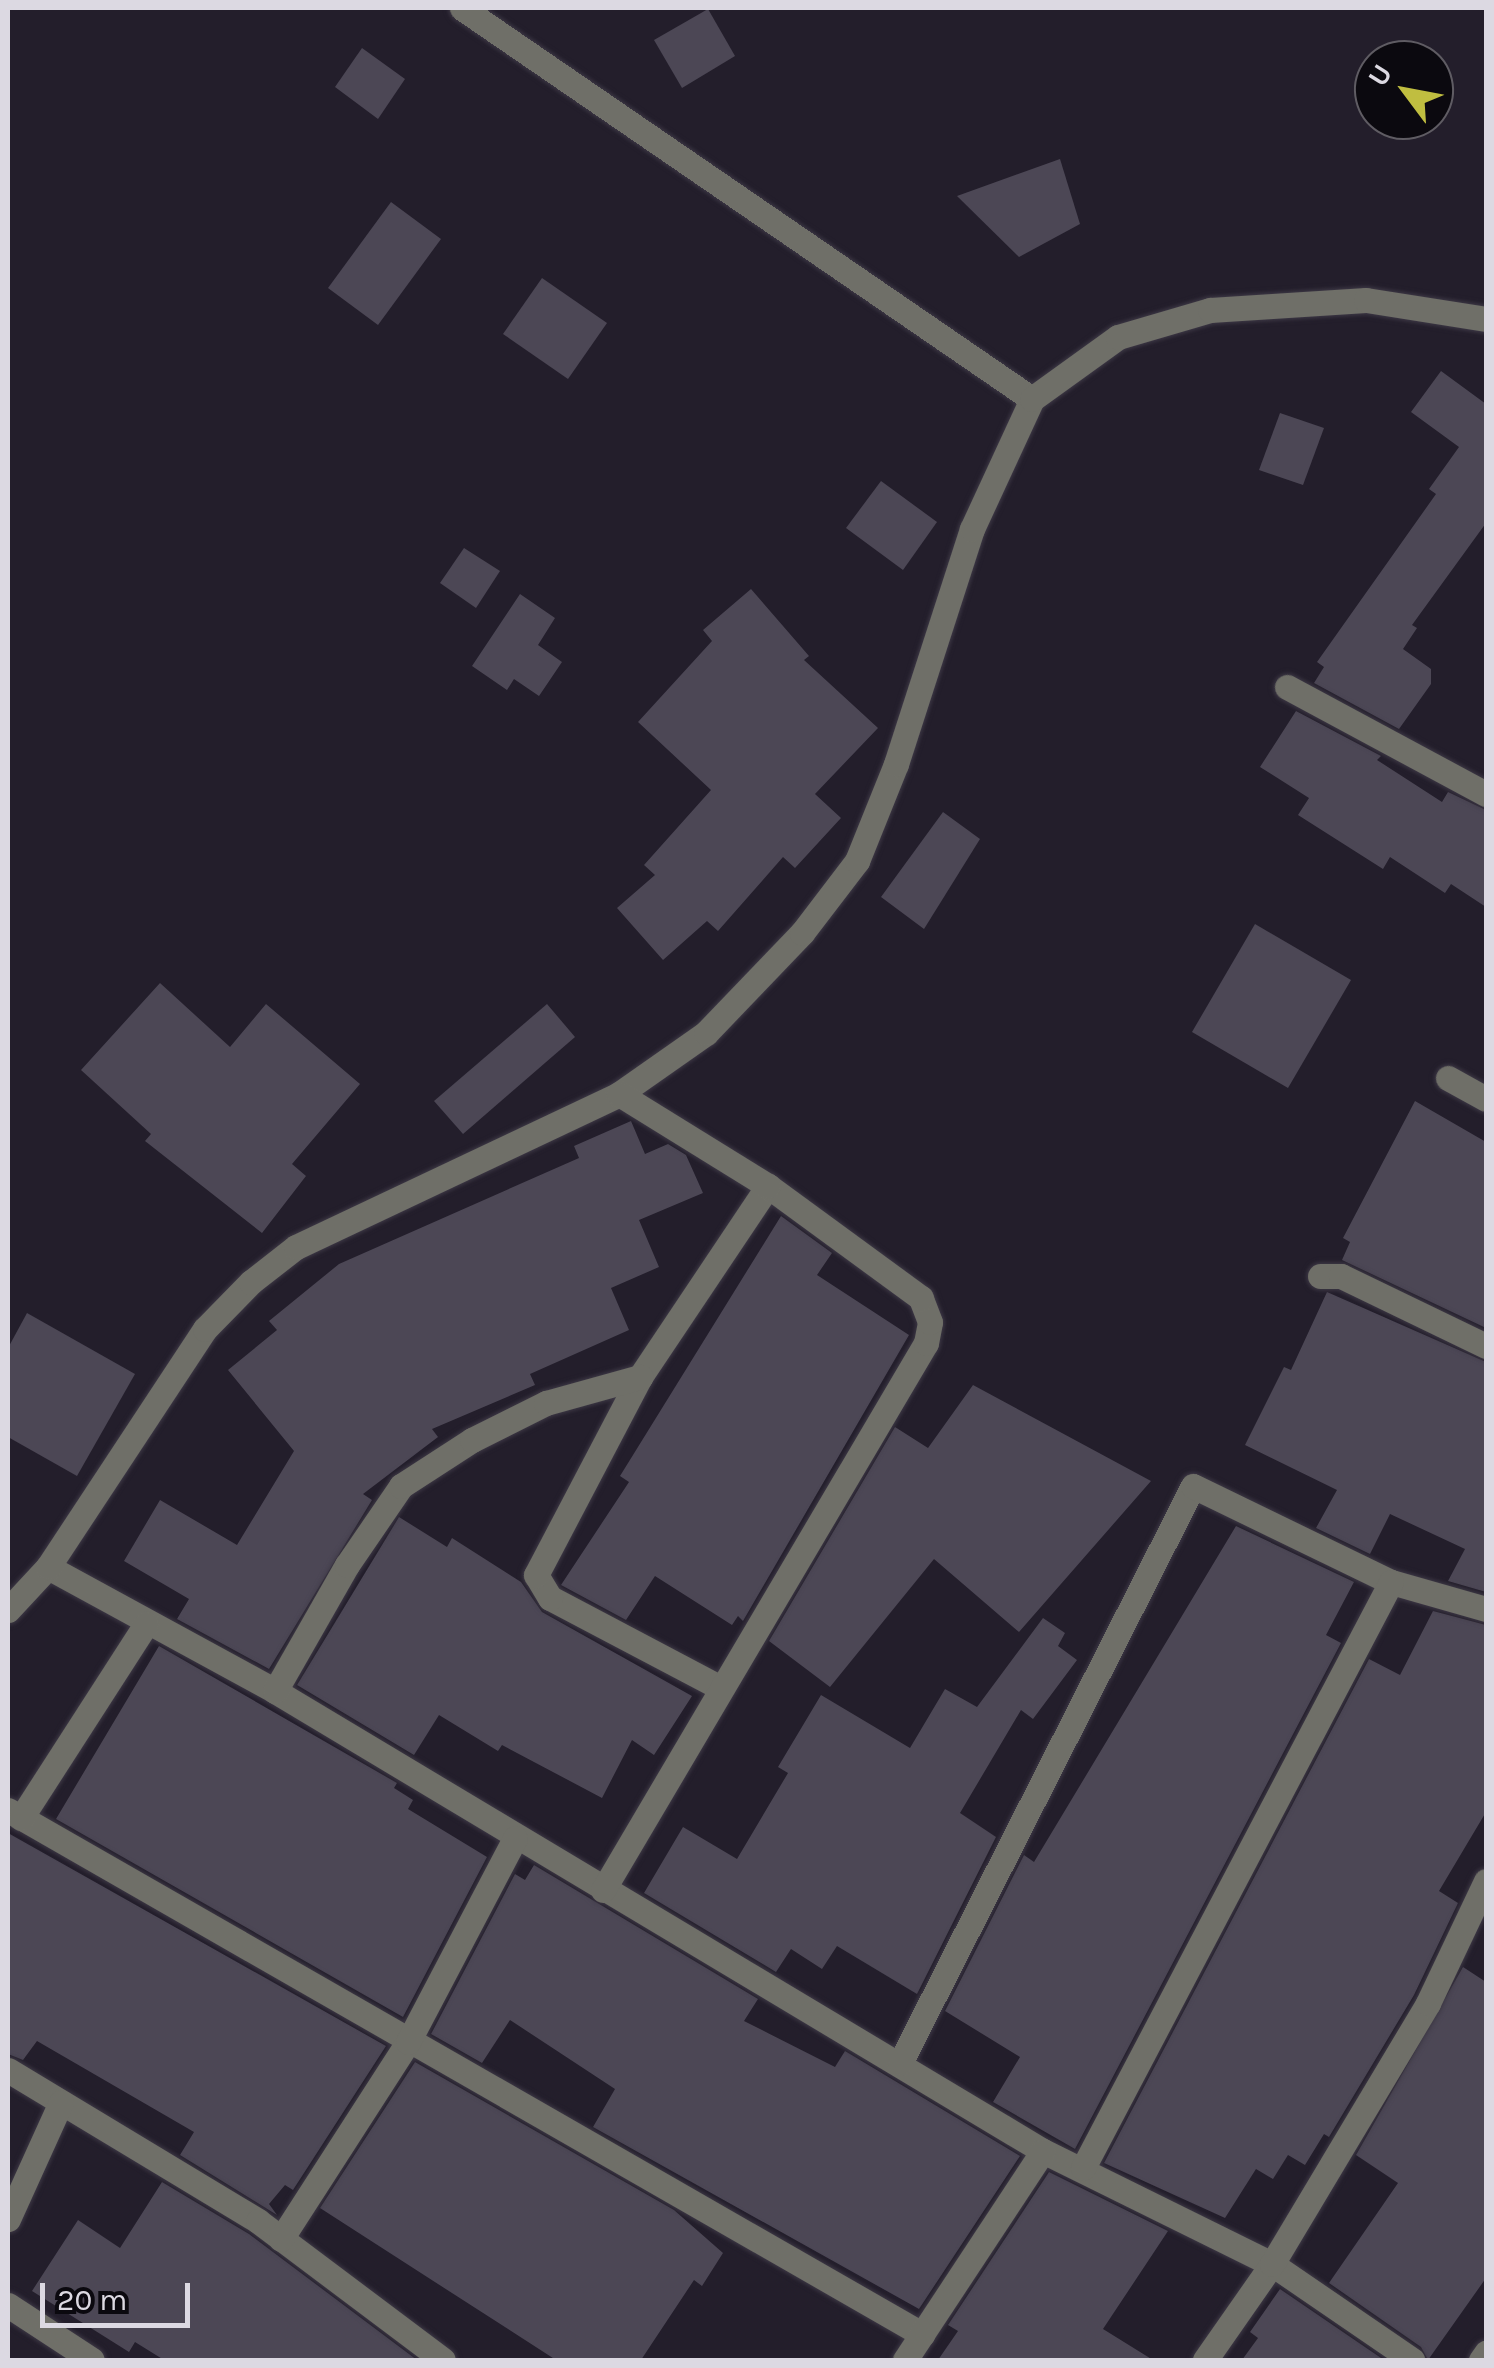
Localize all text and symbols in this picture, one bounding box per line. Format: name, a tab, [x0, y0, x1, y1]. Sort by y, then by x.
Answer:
north arrow	[1354, 40, 1454, 140]
text: U	[1361, 58, 1399, 92]
scale bar	[45, 2263, 195, 2325]
text: 20 m	[57, 2282, 127, 2318]

